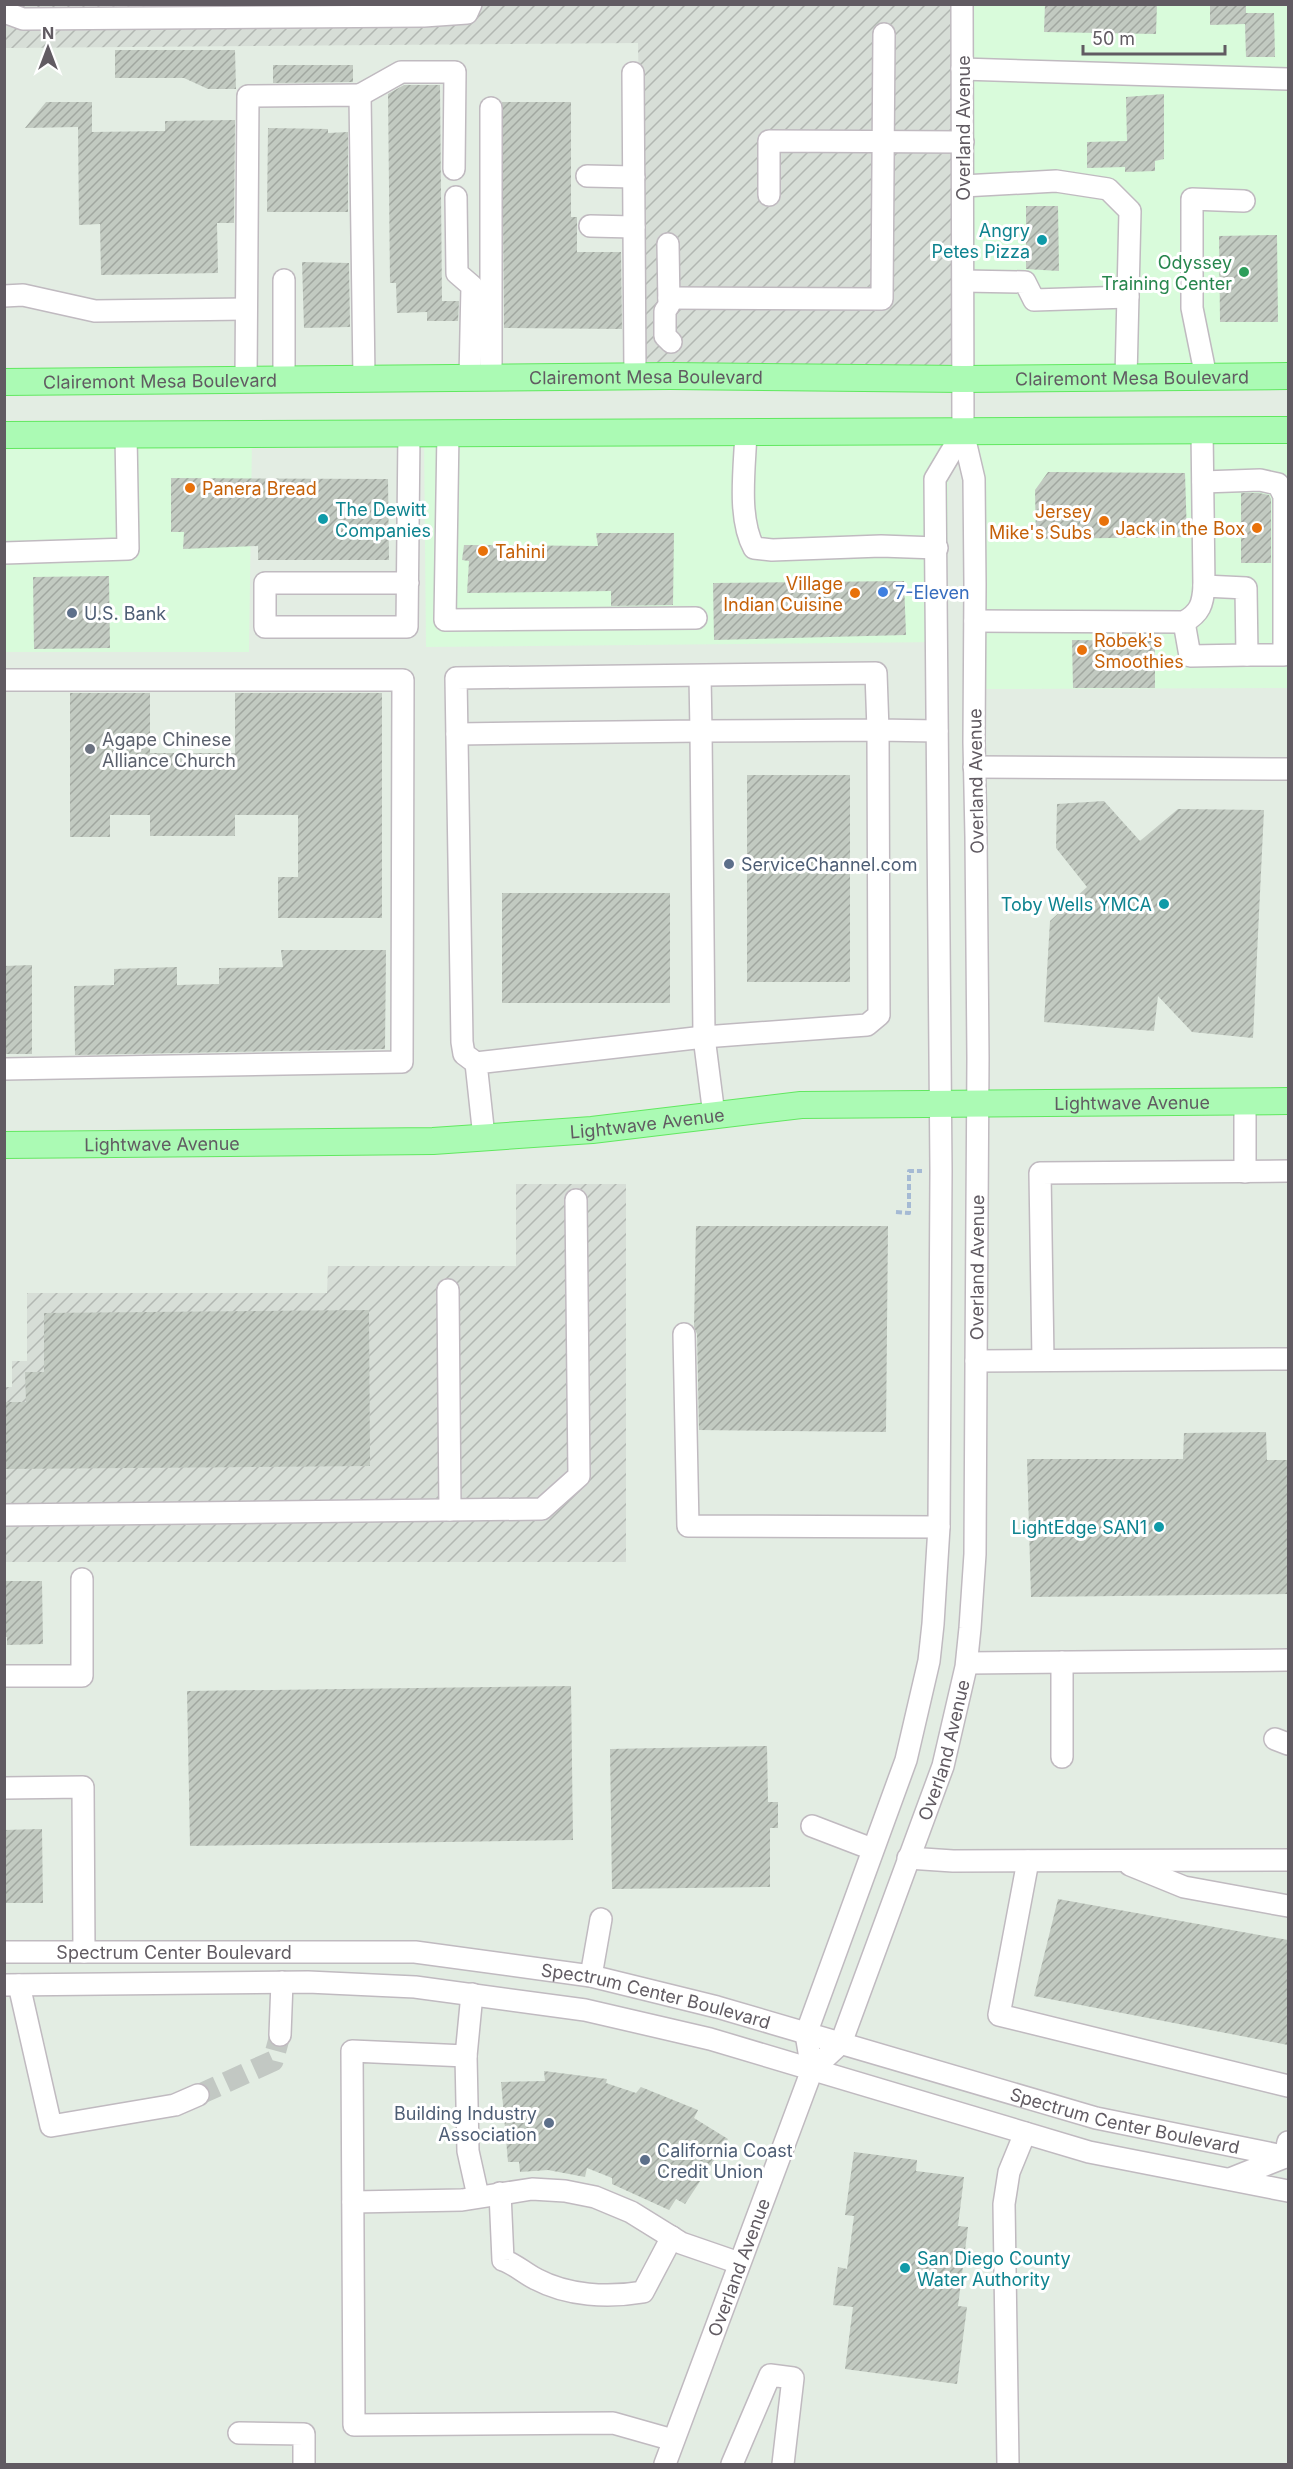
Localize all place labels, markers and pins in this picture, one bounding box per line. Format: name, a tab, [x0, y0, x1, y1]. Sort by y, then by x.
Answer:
place label: Angry Petes Pizza	[931, 220, 1030, 262]
marker: Angry Petes Pizza	[1035, 233, 1049, 247]
place label: Odyssey Training Center	[1101, 252, 1232, 294]
marker: Odyssey Training Center	[1237, 265, 1251, 279]
place label: Panera Bread	[202, 478, 317, 499]
marker: Panera Bread	[183, 481, 197, 495]
place label: The Dewitt Companies	[335, 499, 431, 541]
place label: Jersey Mike's Subs	[989, 501, 1092, 543]
marker: The Dewitt Companies	[316, 512, 330, 526]
marker: Jersey Mike's Subs	[1097, 514, 1111, 528]
place label: Jack in the Box	[1115, 518, 1245, 539]
marker: Jack in the Box	[1250, 521, 1264, 535]
place label: Tahini	[495, 541, 545, 562]
marker: Tahini	[476, 544, 490, 558]
place label: Village Indian Cuisine	[723, 573, 843, 615]
place label: 7-Eleven	[895, 582, 970, 603]
marker: 7-Eleven	[876, 585, 890, 599]
marker: Village Indian Cuisine	[848, 586, 862, 600]
place label: U.S. Bank	[84, 603, 166, 624]
marker: U.S. Bank	[65, 606, 79, 620]
place label: Robek's Smoothies	[1094, 630, 1184, 672]
marker: Robek's Smoothies	[1075, 643, 1089, 657]
place label: Agape Chinese Alliance Church	[102, 729, 236, 771]
marker: Agape Chinese Alliance Church	[83, 742, 97, 756]
place label: ServiceChannel.com	[741, 854, 917, 875]
marker: ServiceChannel.com	[722, 857, 736, 871]
place label: Toby Wells YMCA	[1001, 894, 1152, 915]
marker: Toby Wells YMCA	[1157, 897, 1171, 911]
place label: LightEdge SAN1	[1012, 1517, 1147, 1538]
marker: LightEdge SAN1	[1152, 1520, 1166, 1534]
place label: Building Industry Association	[394, 2103, 537, 2145]
marker: Building Industry Association	[542, 2116, 556, 2130]
place label: California Coast Credit Union	[657, 2140, 793, 2182]
marker: California Coast Credit Union	[638, 2153, 652, 2167]
place label: San Diego County Water Authority	[917, 2248, 1071, 2290]
marker: San Diego County Water Authority	[898, 2261, 912, 2275]

